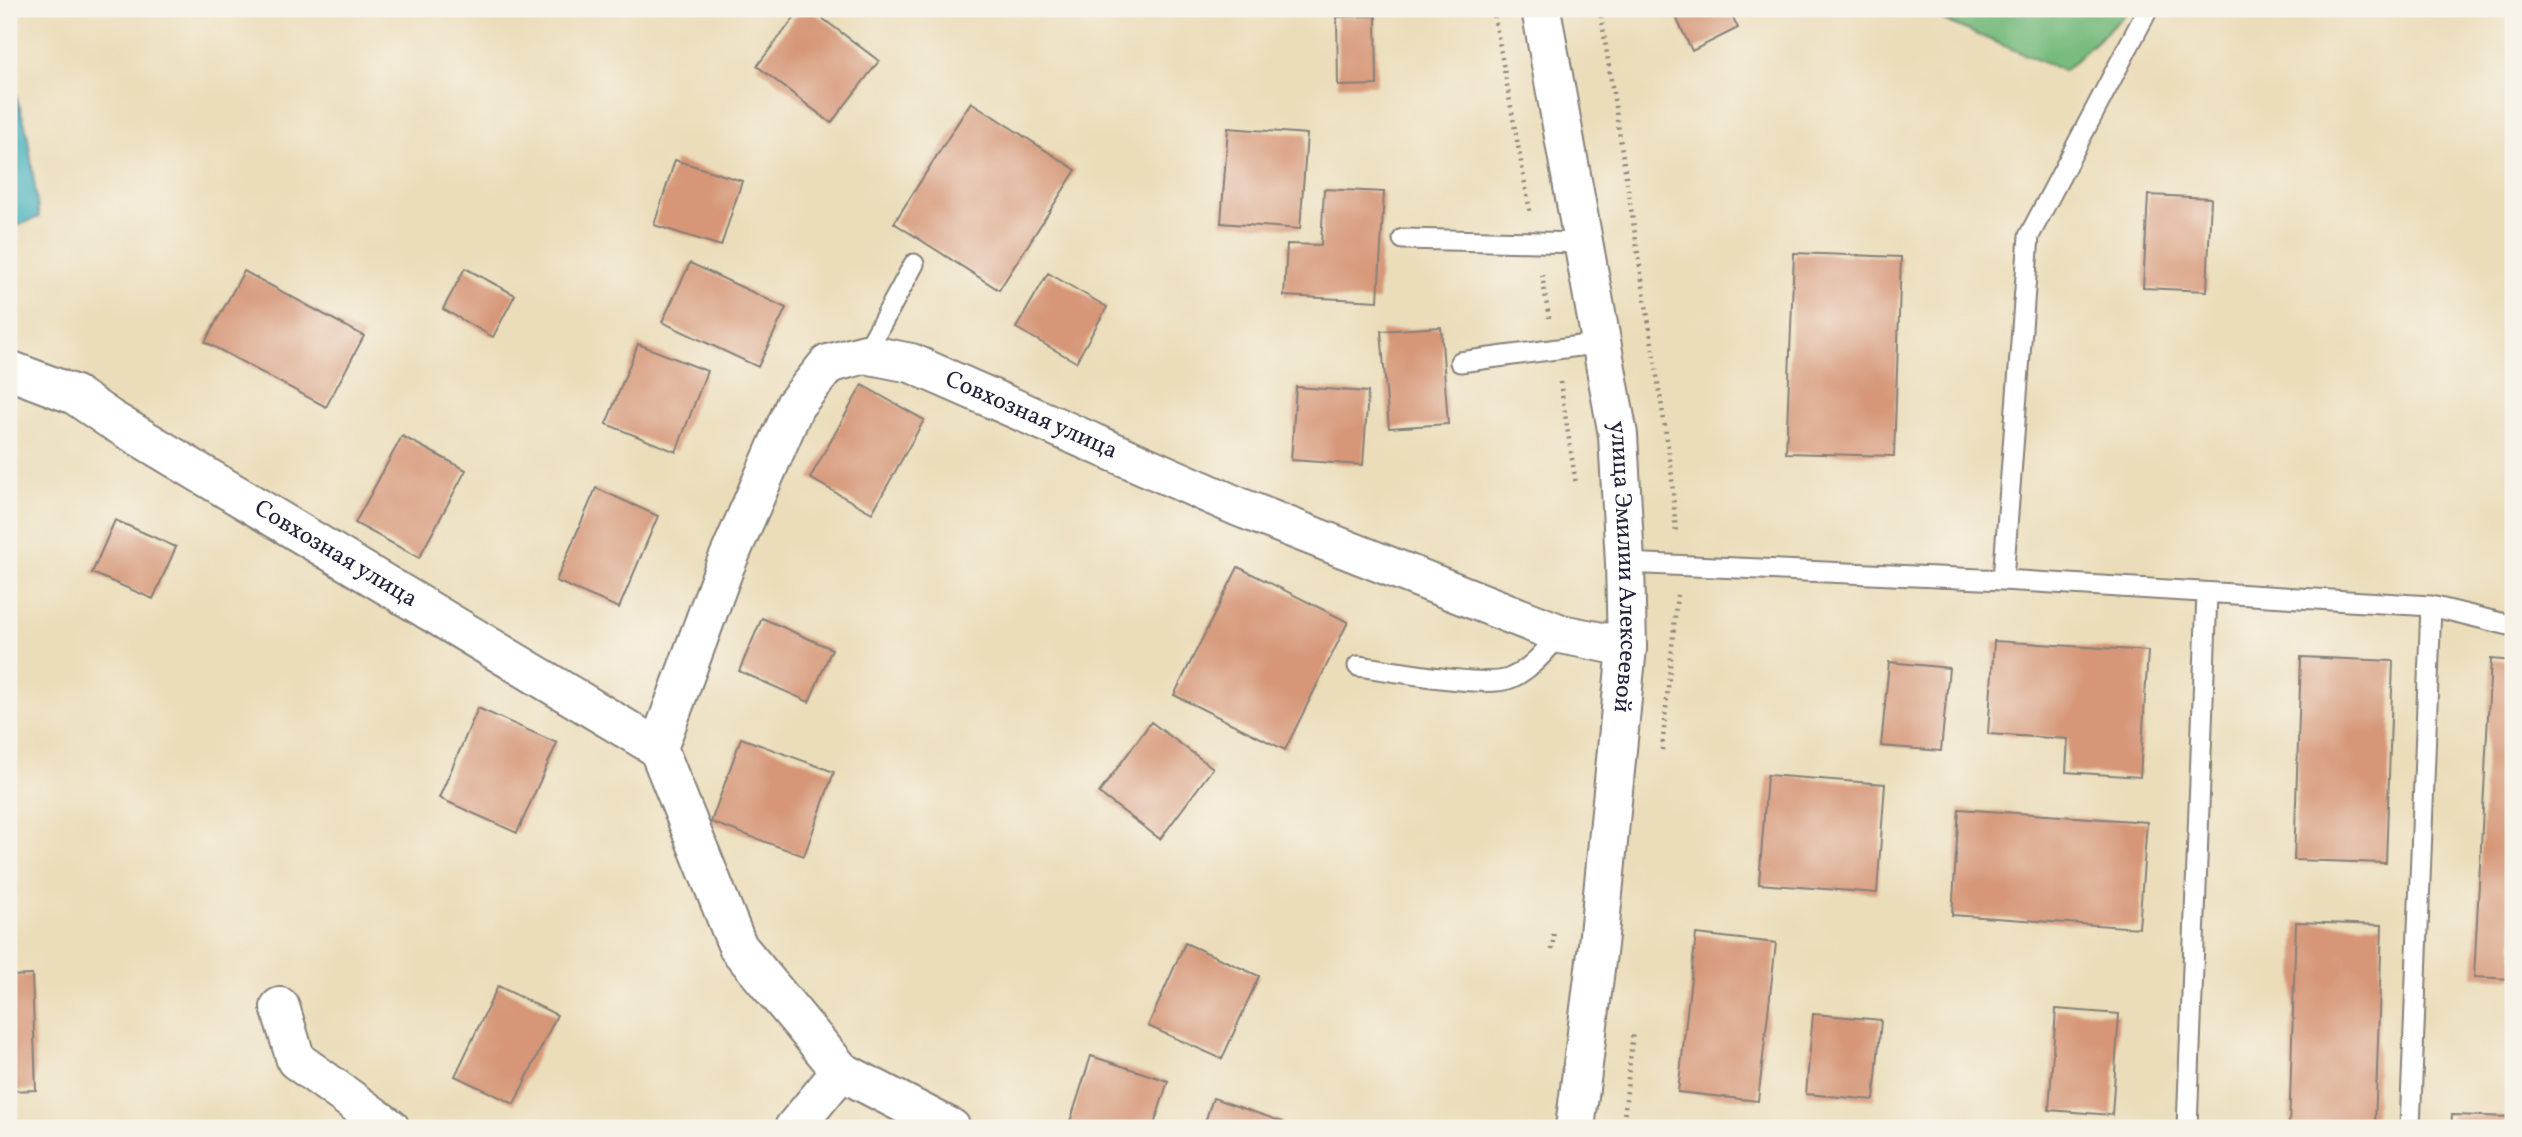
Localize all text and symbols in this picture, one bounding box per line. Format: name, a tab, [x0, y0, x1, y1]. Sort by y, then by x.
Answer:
street label: Совхозная улица	[939, 363, 1123, 469]
street label: улица Эмилии Алексеевой	[1599, 418, 1644, 714]
street label: Совхозная улица	[247, 492, 424, 617]

